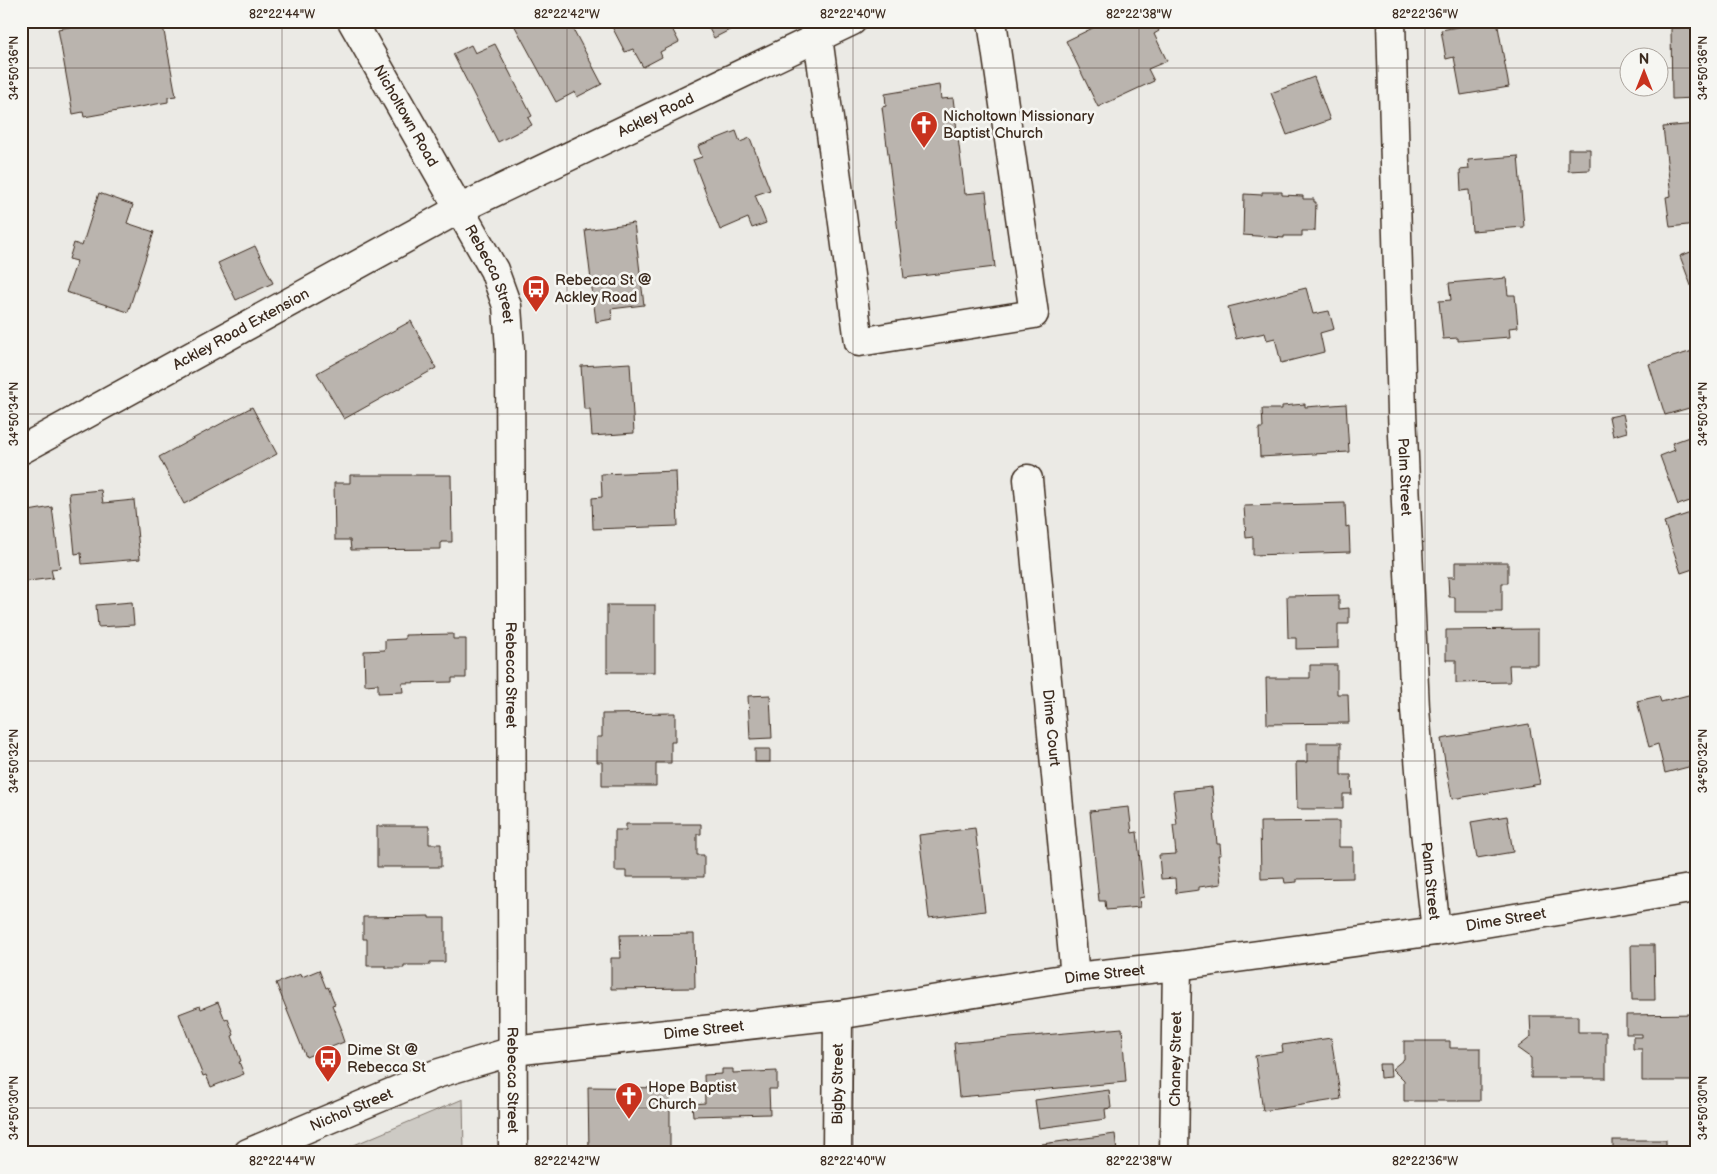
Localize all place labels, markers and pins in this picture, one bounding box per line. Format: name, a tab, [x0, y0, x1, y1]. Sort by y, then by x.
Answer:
place label: Nicholtown Missionary Baptist Church	[943, 107, 1095, 143]
church icon: Nicholtown Missionary Baptist Church	[909, 110, 939, 149]
place label: Rebecca St @ Ackley Road	[555, 271, 652, 307]
bus stop icon: Rebecca St @ Ackley Road	[521, 274, 551, 313]
place label: Dime St @ Rebecca St	[347, 1041, 426, 1077]
bus stop icon: Dime St @ Rebecca St	[313, 1044, 343, 1083]
place label: Hope Baptist Church	[648, 1078, 737, 1114]
church icon: Hope Baptist Church	[614, 1081, 644, 1120]

